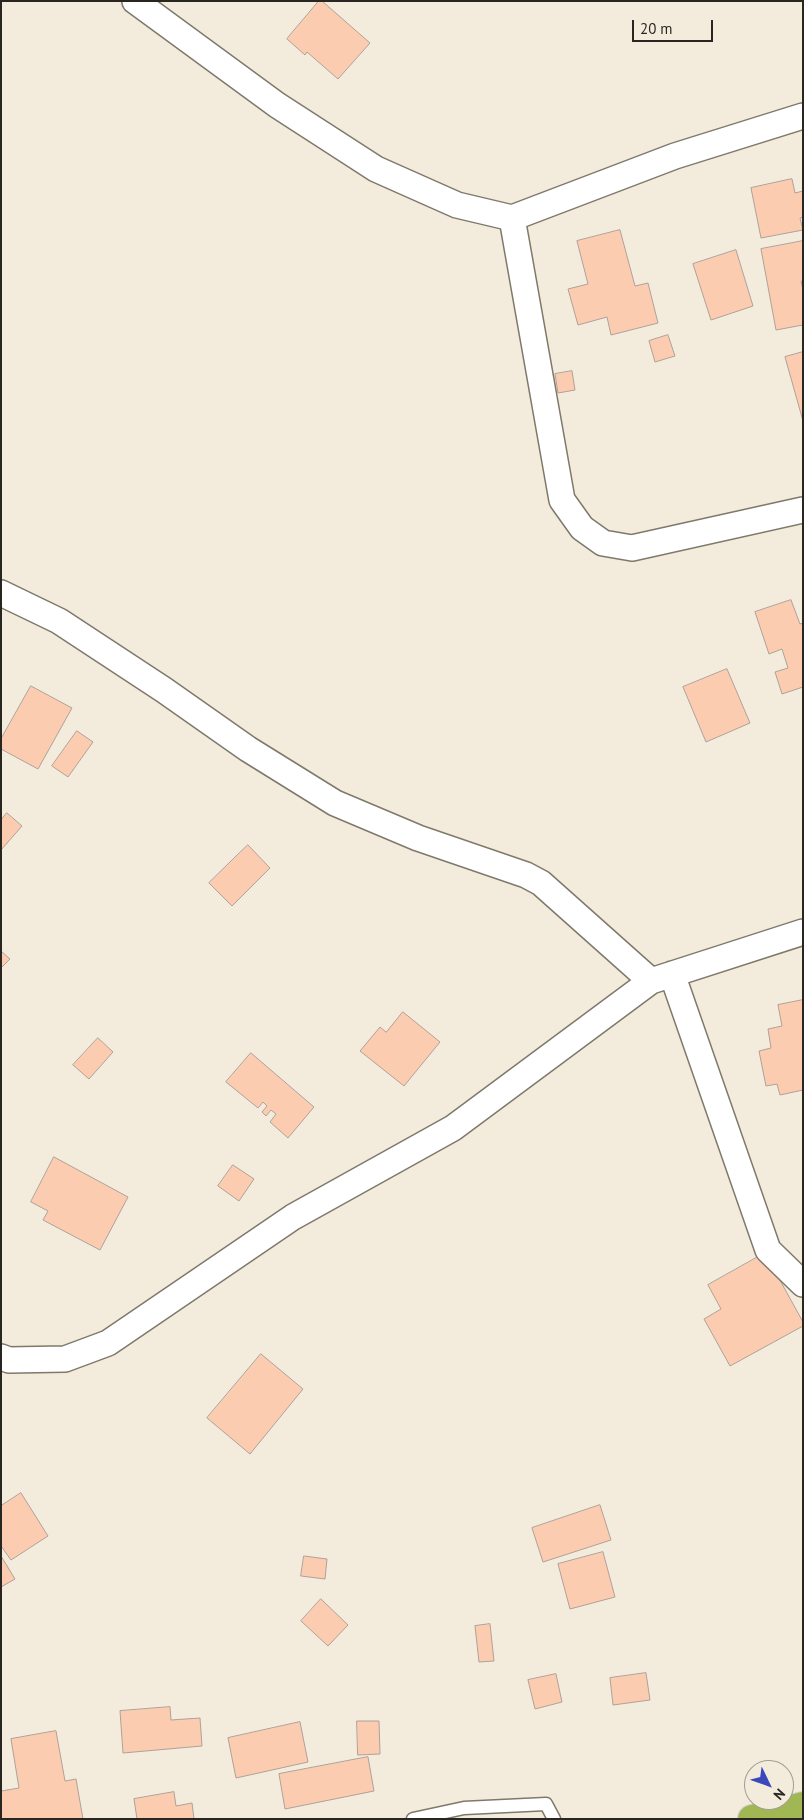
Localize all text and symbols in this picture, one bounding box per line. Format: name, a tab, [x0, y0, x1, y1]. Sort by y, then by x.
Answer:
scale bar	[634, 10, 715, 42]
text: 20 m	[640, 19, 673, 38]
north arrow	[744, 1760, 794, 1810]
text: N	[770, 1785, 789, 1804]

